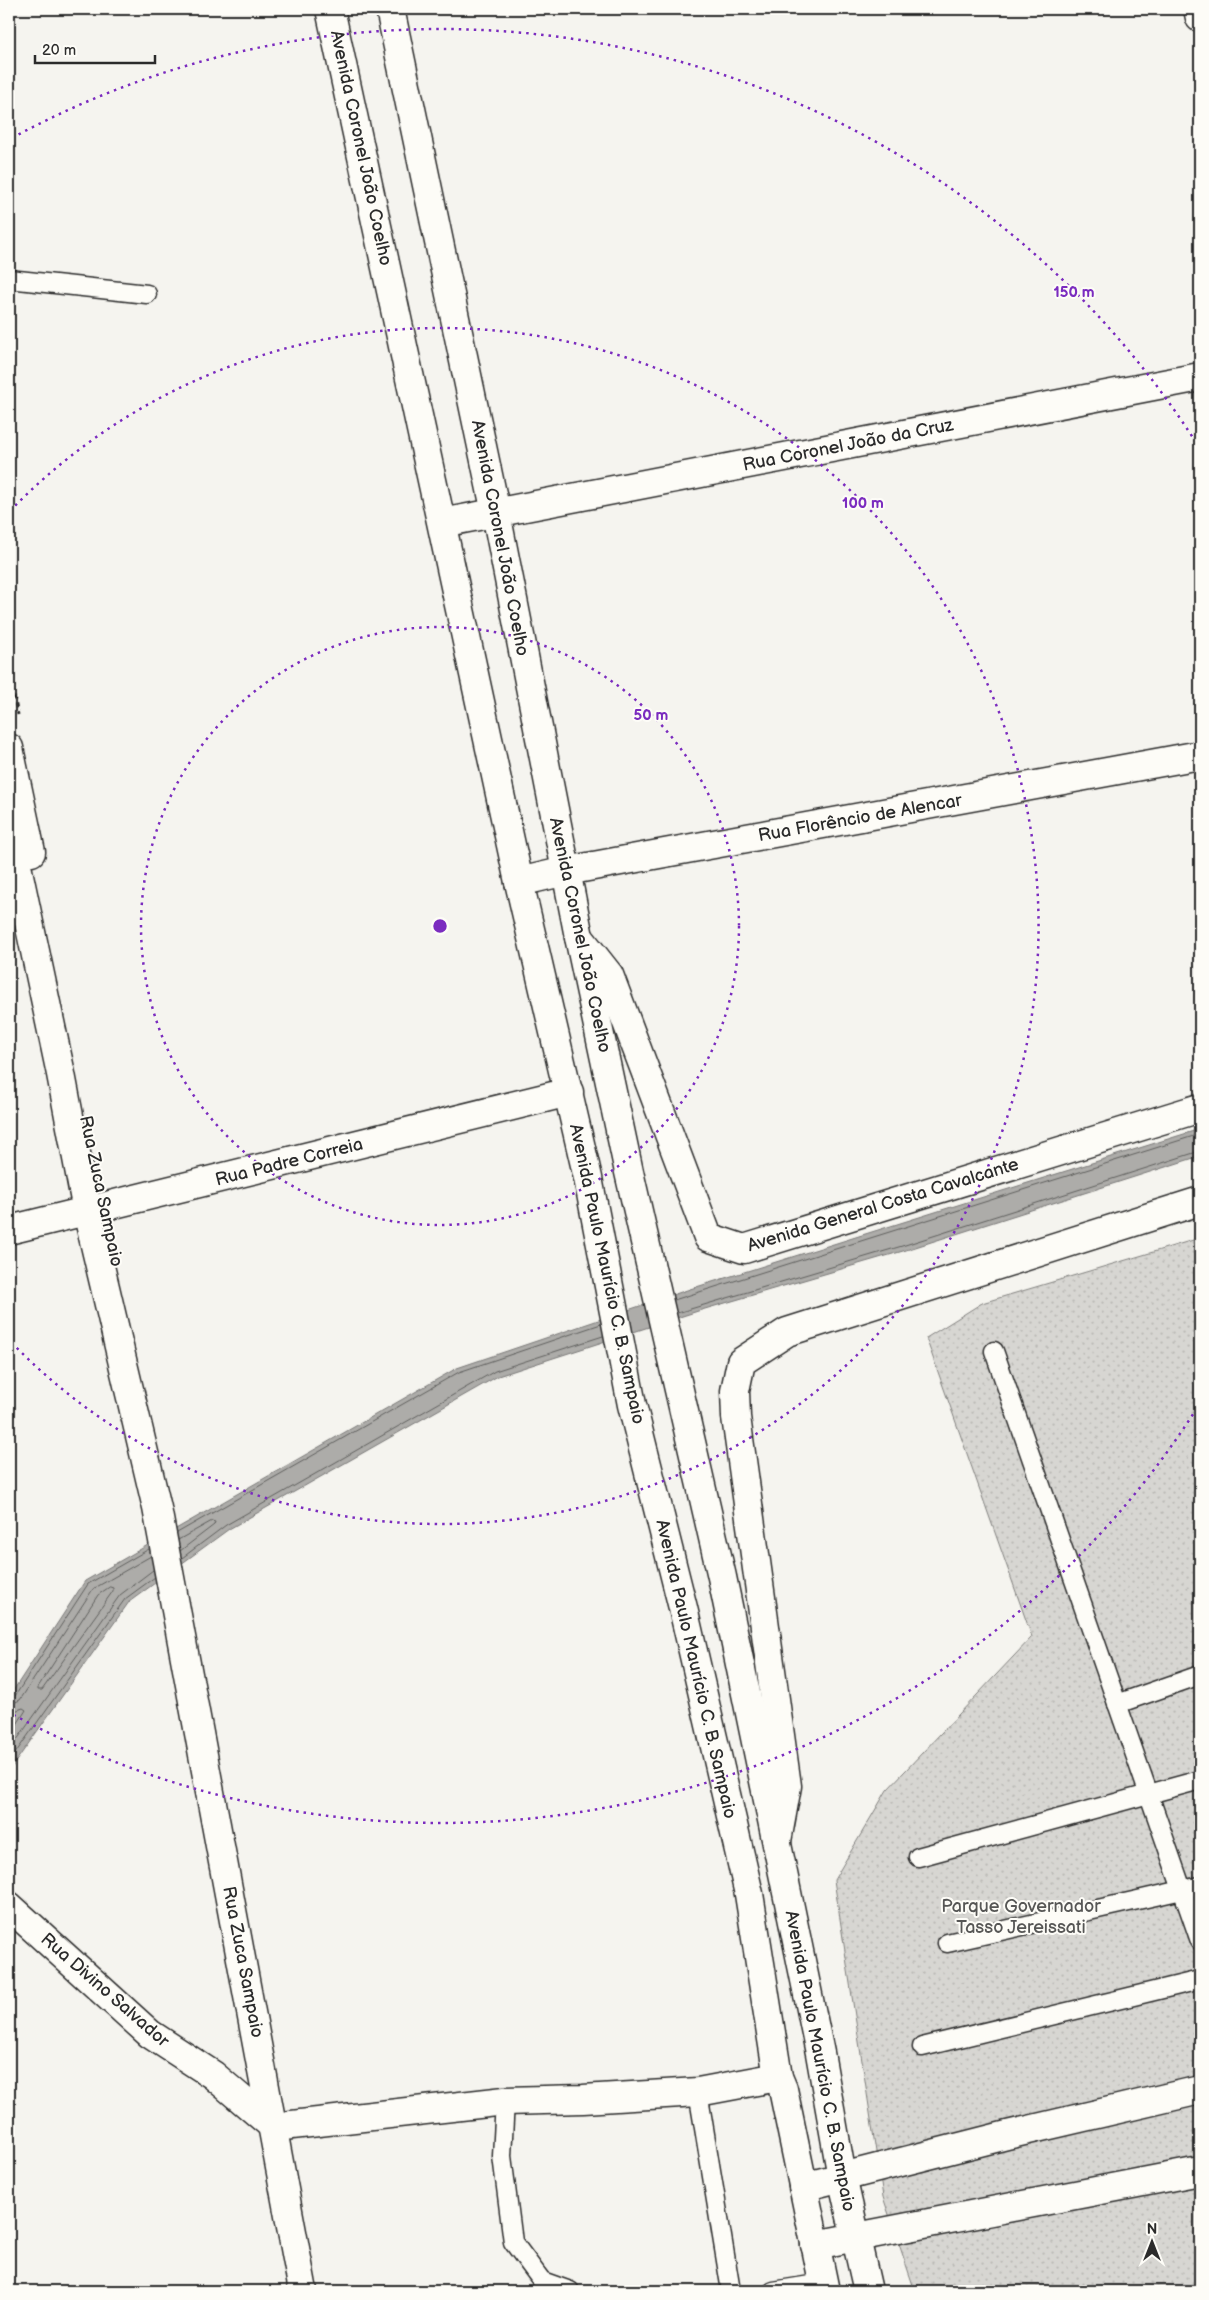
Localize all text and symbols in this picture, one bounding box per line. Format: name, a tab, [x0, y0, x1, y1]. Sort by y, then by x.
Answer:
street label: Avenida Coronel João Coelho	[326, 28, 396, 268]
scale bar	[35, 32, 155, 64]
text: 20 m	[42, 41, 76, 60]
text: 150 m	[1053, 283, 1095, 302]
street label: Rua Coronel João da Cruz	[741, 414, 955, 476]
street label: Avenida Coronel João Coelho	[467, 418, 533, 658]
text: 100 m	[842, 494, 884, 513]
text: 50 m	[634, 706, 669, 725]
street label: Rua Florêncio de Alencar	[756, 790, 964, 846]
street label: Avenida Coronel João Coelho	[545, 815, 615, 1055]
centre of rings	[431, 917, 449, 935]
street label: Rua Zuca Sampaio	[75, 1114, 127, 1268]
street label: Avenida Paulo Maurício C. B. Sampaio	[565, 1122, 649, 1426]
street label: Rua Padre Correia	[213, 1133, 365, 1191]
street label: Avenida General Costa Cavalcante	[745, 1154, 1022, 1256]
street label: Avenida Paulo Maurício C. B. Sampaio	[651, 1517, 741, 1821]
street label: Rua Zuca Sampaio	[218, 1884, 268, 2040]
park label: Parque Governador Tasso Jereissati	[941, 1896, 1101, 1938]
street label: Avenida Paulo Maurício C. B. Sampaio	[780, 1909, 860, 2213]
street label: Rua Divino Salvador	[37, 1929, 174, 2052]
north arrow	[1126, 2218, 1176, 2268]
text: N	[1147, 2221, 1157, 2238]

